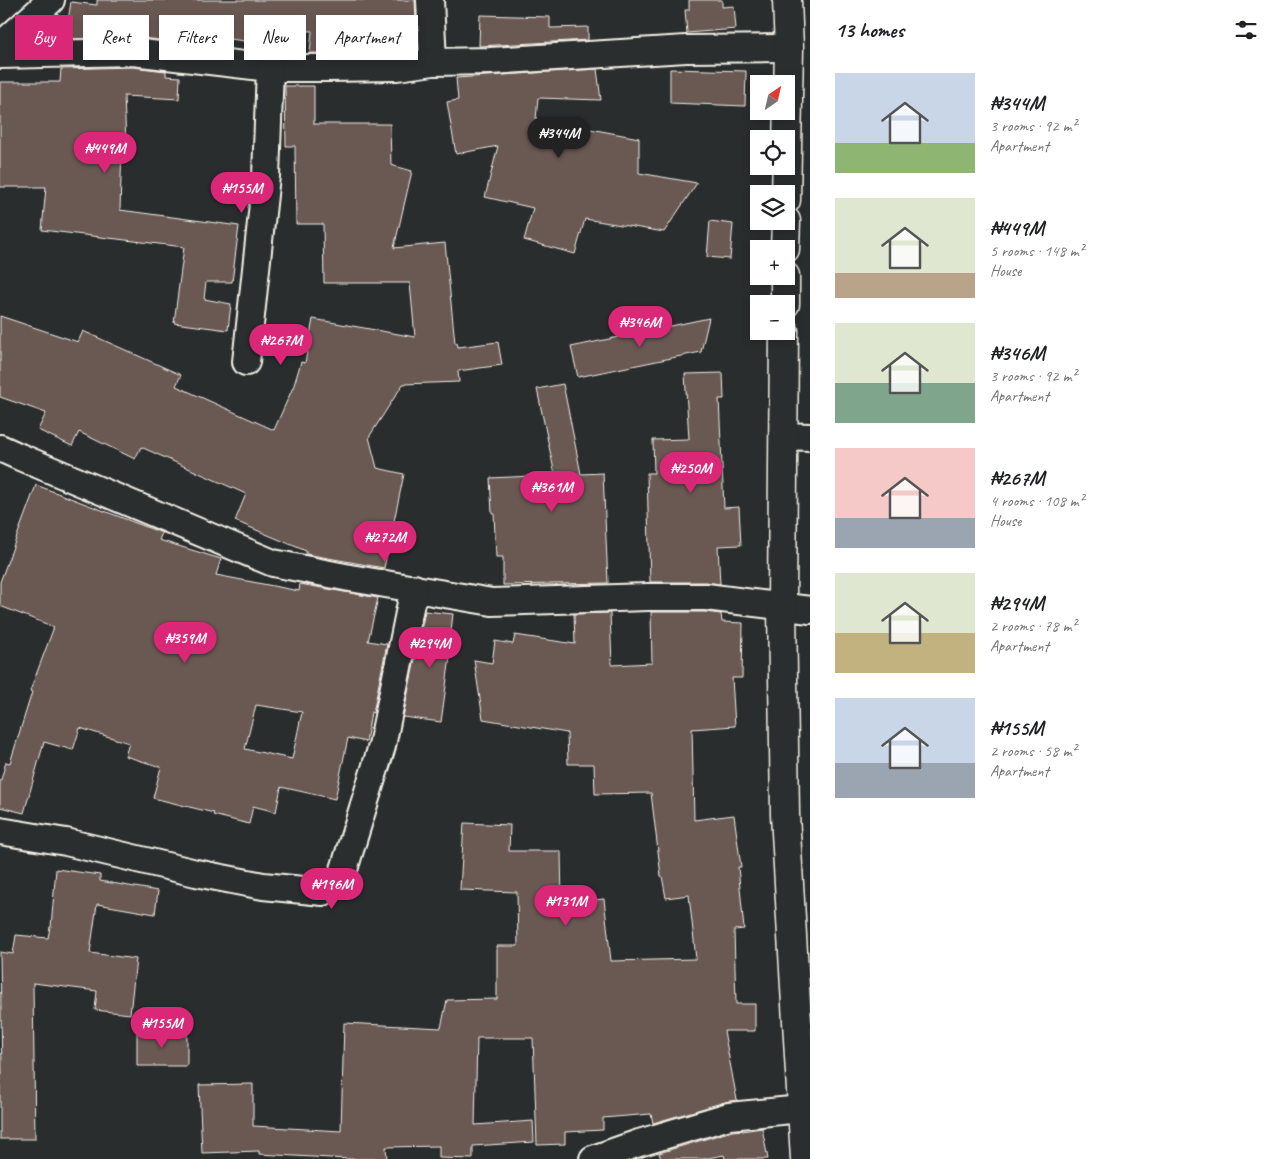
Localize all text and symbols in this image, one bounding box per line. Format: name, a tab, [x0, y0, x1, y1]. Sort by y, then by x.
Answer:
chip: Buy	[15, 15, 73, 60]
chip: Rent	[83, 15, 149, 60]
chip: Filters	[159, 15, 234, 60]
chip: New	[244, 15, 306, 60]
chip: Apartment	[316, 15, 418, 60]
icon: filters	[1232, 16, 1260, 44]
text: 13 homes	[835, 17, 904, 43]
north arrow	[750, 75, 795, 120]
map controls	[750, 75, 795, 340]
text: ₦344M	[990, 90, 1044, 116]
icon: home	[875, 93, 935, 153]
pin: ₦344M	[524, 116, 594, 159]
text: 3 rooms · 92 m²	[990, 116, 1076, 136]
text: ₦344M	[538, 123, 580, 143]
button: locate	[750, 130, 795, 175]
pin: ₦449M	[70, 132, 140, 174]
text: Apartment	[990, 136, 1049, 156]
text: ₦449M	[85, 138, 125, 158]
pin: ₦155M	[207, 172, 277, 214]
text: ₦155M	[222, 178, 262, 198]
button: layers	[750, 185, 795, 230]
text: ₦449M	[990, 215, 1044, 241]
icon: home	[875, 218, 935, 278]
button: +	[750, 240, 795, 285]
text: 5 rooms · 148 m²	[990, 241, 1084, 261]
text: House	[990, 261, 1021, 281]
button: −	[750, 295, 795, 340]
pin: ₦346M	[605, 306, 675, 348]
text: ₦346M	[619, 312, 661, 332]
pin: ₦267M	[246, 324, 316, 366]
text: ₦267M	[260, 330, 302, 350]
text: ₦346M	[990, 340, 1044, 366]
icon: home	[875, 343, 935, 403]
text: 3 rooms · 92 m²	[990, 366, 1076, 386]
text: Apartment	[990, 386, 1049, 406]
pin: ₦250M	[656, 452, 726, 494]
text: ₦250M	[671, 458, 711, 478]
text: ₦267M	[990, 465, 1044, 491]
icon: home	[875, 468, 935, 528]
pin: ₦361M	[517, 470, 587, 513]
text: ₦361M	[531, 477, 573, 497]
text: 4 rooms · 108 m²	[990, 491, 1084, 511]
text: House	[990, 511, 1021, 531]
pin: ₦272M	[350, 520, 420, 563]
text: ₦272M	[364, 527, 406, 547]
text: ₦294M	[990, 590, 1044, 616]
icon: home	[875, 593, 935, 653]
text: 2 rooms · 78 m²	[990, 616, 1076, 636]
pin: ₦359M	[150, 622, 220, 664]
pin: ₦294M	[395, 626, 465, 669]
text: ₦359M	[165, 628, 205, 648]
text: ₦294M	[410, 633, 450, 653]
text: Apartment	[990, 636, 1049, 656]
text: ₦155M	[990, 715, 1043, 741]
icon: home	[875, 718, 935, 778]
text: 2 rooms · 58 m²	[990, 741, 1076, 761]
text: Apartment	[990, 761, 1049, 781]
pin: ₦196M	[297, 868, 367, 910]
text: ₦196M	[311, 874, 353, 894]
pin: ₦131M	[531, 884, 601, 927]
text: ₦131M	[545, 891, 587, 911]
pin: ₦155M	[127, 1006, 197, 1049]
text: ₦155M	[142, 1013, 182, 1033]

